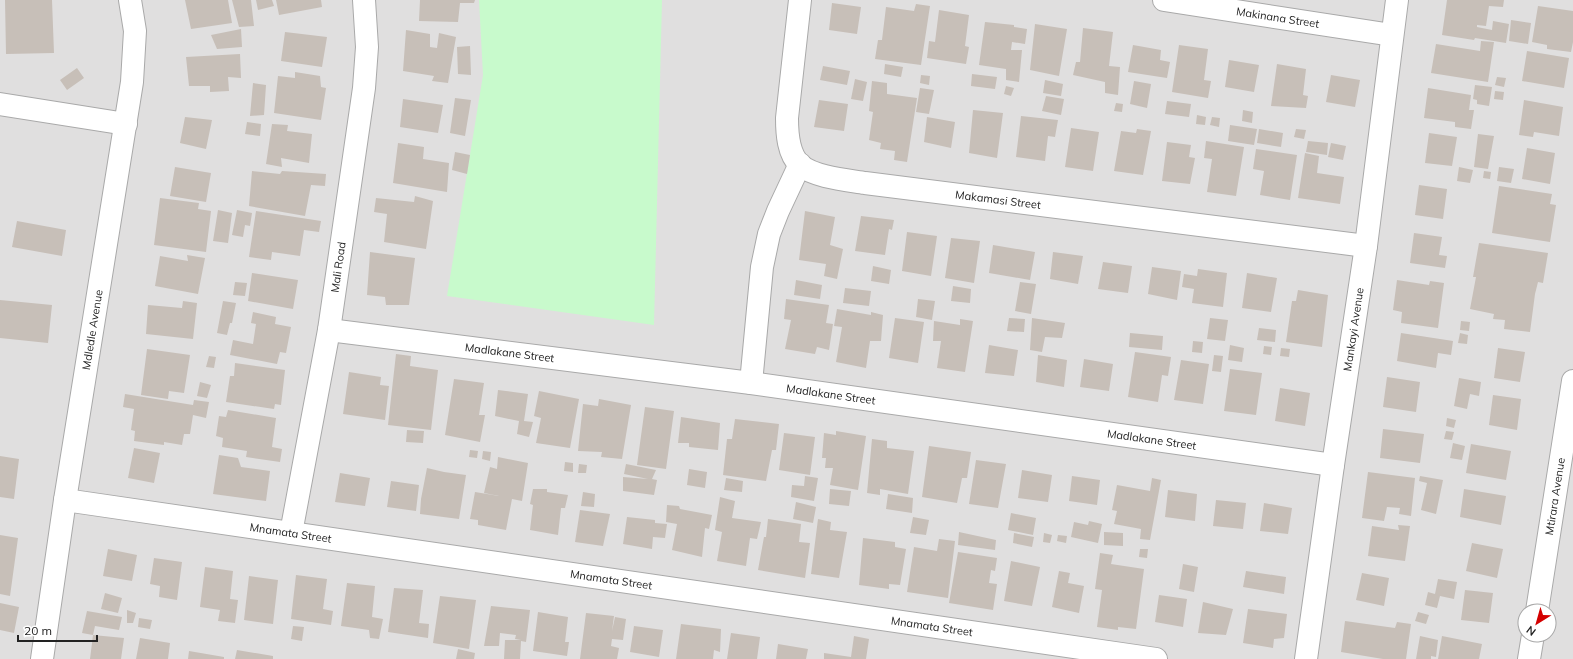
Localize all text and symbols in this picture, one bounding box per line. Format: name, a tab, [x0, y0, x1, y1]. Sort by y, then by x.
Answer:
street label: Makinana Street	[1235, 4, 1320, 31]
street label: Makamasi Street	[955, 187, 1042, 212]
street label: Mali Road	[327, 241, 349, 294]
street label: Mankayi Avenue	[1340, 287, 1367, 372]
street label: Mdledle Avenue	[79, 289, 106, 371]
street label: Madlakane Street	[464, 340, 555, 365]
street label: Madlakane Street	[785, 381, 877, 407]
street label: Madlakane Street	[1106, 426, 1197, 453]
street label: Mtirara Avenue	[1542, 457, 1568, 536]
street label: Mnamata Street	[249, 520, 333, 546]
street label: Mnamata Street	[569, 567, 653, 593]
north arrow	[1517, 603, 1557, 643]
street label: Mnamata Street	[890, 613, 974, 639]
scale bar	[18, 617, 97, 643]
text: 20 m	[24, 623, 52, 638]
text: N	[1523, 623, 1539, 639]

